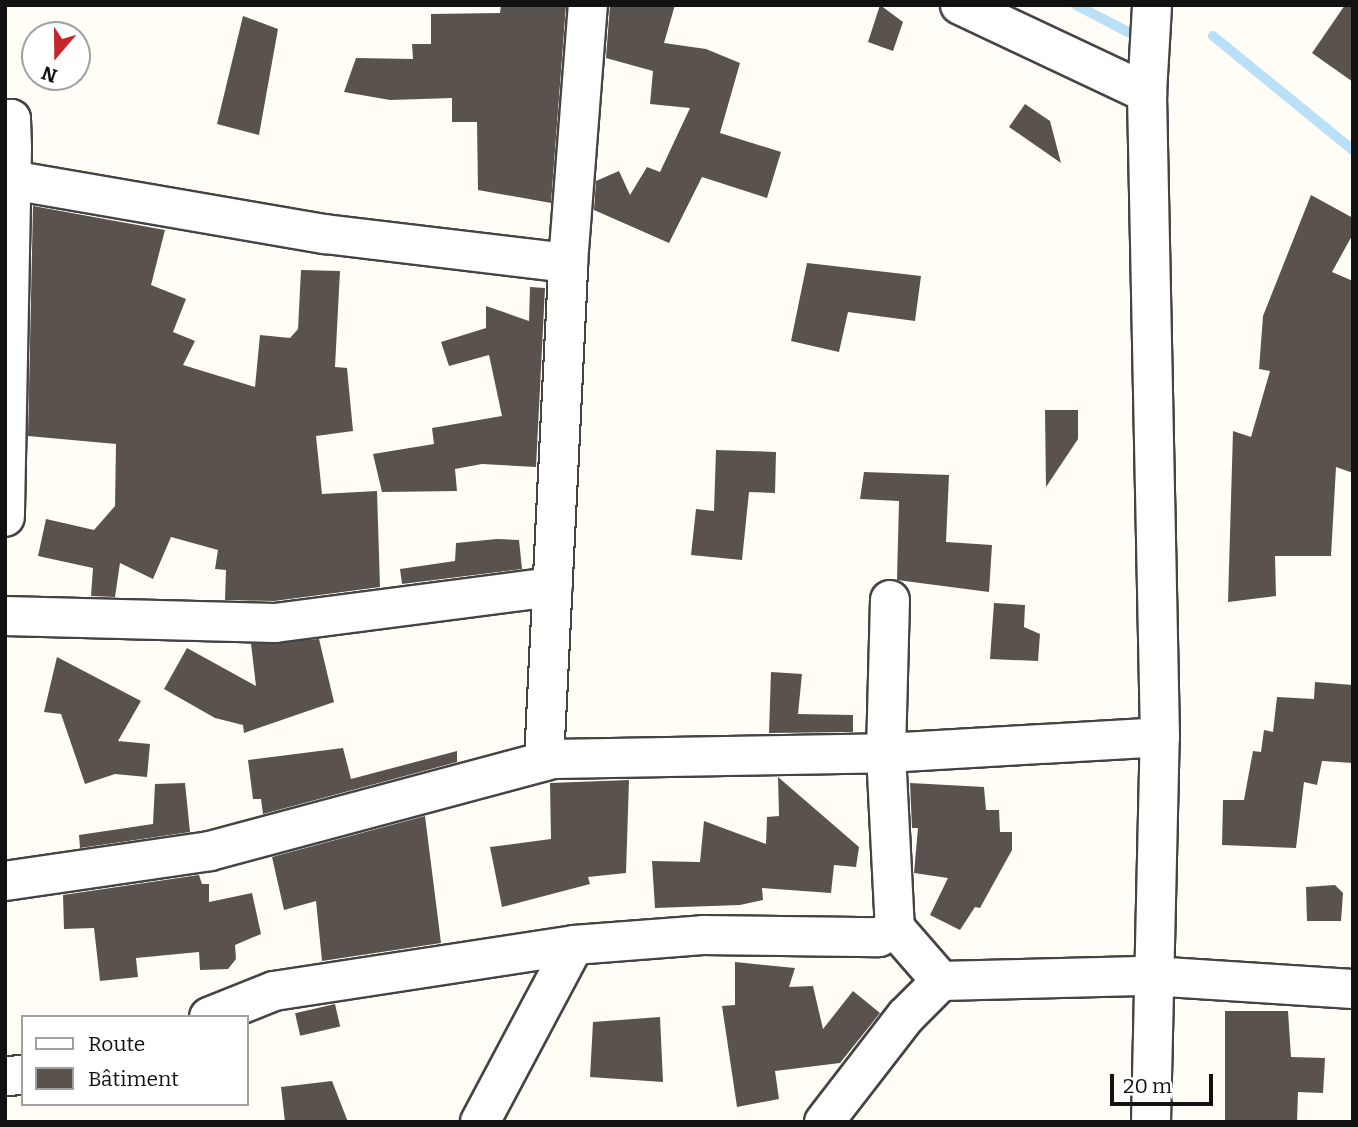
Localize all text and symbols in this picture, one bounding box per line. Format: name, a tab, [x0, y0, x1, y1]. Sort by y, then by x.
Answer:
north arrow	[21, 21, 91, 91]
text: N	[39, 61, 60, 88]
legend	[21, 1015, 248, 1106]
text: Route	[88, 1031, 145, 1057]
scale bar	[1113, 1060, 1216, 1104]
text: Bâtiment	[88, 1066, 179, 1092]
text: 20 m	[1123, 1073, 1172, 1099]

